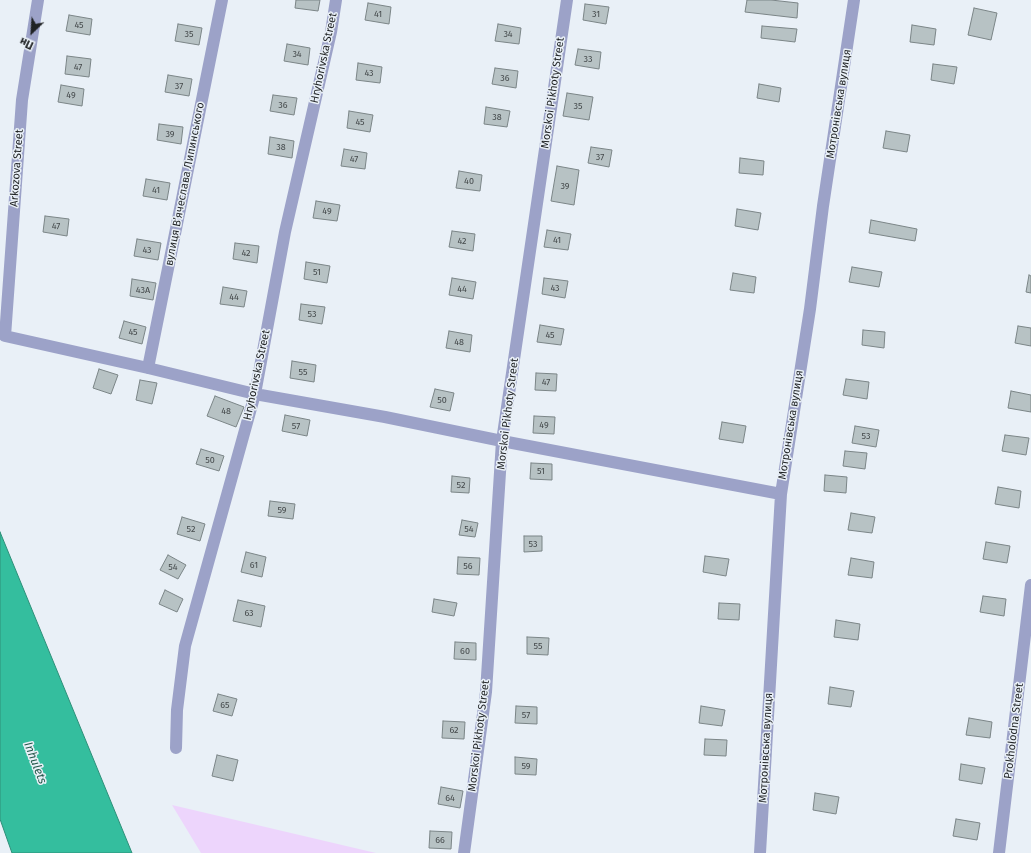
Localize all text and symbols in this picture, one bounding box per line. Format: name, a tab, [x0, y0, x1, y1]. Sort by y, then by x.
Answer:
house number: 41	[374, 9, 382, 19]
house number: 31	[592, 9, 600, 19]
north arrow	[12, 12, 52, 52]
street label: Hryhorivska Street	[308, 12, 340, 104]
house number: 45	[74, 20, 84, 30]
house number: 35	[185, 29, 193, 39]
house number: 34	[503, 29, 513, 39]
text: Пн	[18, 35, 36, 52]
street label: Morskoi Pikhoty Street	[539, 37, 567, 149]
street label: Мотронівська вулиця	[824, 48, 854, 160]
house number: 34	[292, 49, 302, 59]
house number: 33	[584, 54, 592, 64]
house number: 47	[74, 62, 82, 72]
house number: 43	[364, 68, 374, 78]
house number: 36	[500, 73, 510, 83]
house number: 37	[175, 81, 183, 91]
house number: 49	[66, 90, 76, 100]
house number: 36	[278, 100, 288, 110]
street label: вулиця В’ячеслава Липинського	[163, 101, 207, 267]
house number: 35	[574, 101, 582, 111]
house number: 38	[492, 112, 502, 122]
house number: 45	[355, 117, 365, 127]
street label: Arkozova Street	[8, 129, 26, 207]
house number: 39	[165, 129, 175, 139]
house number: 38	[276, 142, 286, 152]
house number: 37	[596, 152, 604, 162]
house number: 47	[350, 154, 358, 164]
house number: 40	[464, 176, 474, 186]
house number: 39	[560, 181, 570, 191]
house number: 41	[152, 185, 160, 195]
house number: 49	[322, 206, 332, 216]
house number: 47	[52, 221, 60, 231]
house number: 41	[553, 235, 561, 245]
house number: 42	[457, 236, 467, 246]
house number: 43	[142, 245, 152, 255]
house number: 42	[241, 248, 251, 258]
house number: 51	[313, 267, 321, 277]
house number: 43	[550, 283, 560, 293]
house number: 44	[457, 284, 467, 294]
house number: 43А	[136, 285, 150, 295]
house number: 44	[229, 292, 239, 302]
house number: 53	[308, 309, 316, 319]
house number: 45	[128, 327, 138, 337]
street label: Hryhorivska Street	[241, 329, 273, 421]
house number: 45	[545, 330, 555, 340]
house number: 48	[454, 337, 464, 347]
street label: Morskoi Pikhoty Street	[495, 357, 521, 471]
house number: 55	[299, 367, 307, 377]
street label: Мотронівська вулиця	[776, 369, 806, 481]
house number: 47	[542, 377, 550, 387]
house number: 50	[437, 395, 447, 405]
house number: 48	[221, 406, 231, 416]
house number: 49	[539, 420, 549, 430]
house number: 57	[292, 421, 300, 431]
house number: 53	[862, 431, 870, 441]
house number: 50	[205, 455, 215, 465]
house number: 51	[537, 466, 545, 476]
house number: 52	[457, 480, 465, 490]
house number: 59	[277, 505, 287, 515]
house number: 52	[187, 524, 195, 534]
house number: 54	[464, 524, 474, 534]
house number: 53	[529, 539, 537, 549]
house number: 61	[250, 560, 258, 570]
house number: 56	[463, 561, 473, 571]
house number: 54	[168, 562, 178, 572]
house number: 63	[244, 608, 254, 618]
house number: 55	[534, 641, 542, 651]
house number: 60	[460, 646, 470, 656]
street label: Morskoi Pikhoty Street	[466, 679, 492, 793]
street label: Prokholodna Street	[1002, 682, 1026, 780]
street label: Мотронівська вулиця	[757, 692, 775, 804]
house number: 65	[220, 700, 230, 710]
house number: 57	[522, 710, 530, 720]
house number: 62	[449, 725, 459, 735]
water label: Inhulets	[20, 740, 50, 786]
house number: 59	[521, 761, 531, 771]
house number: 64	[445, 793, 455, 803]
house number: 66	[435, 835, 445, 845]

